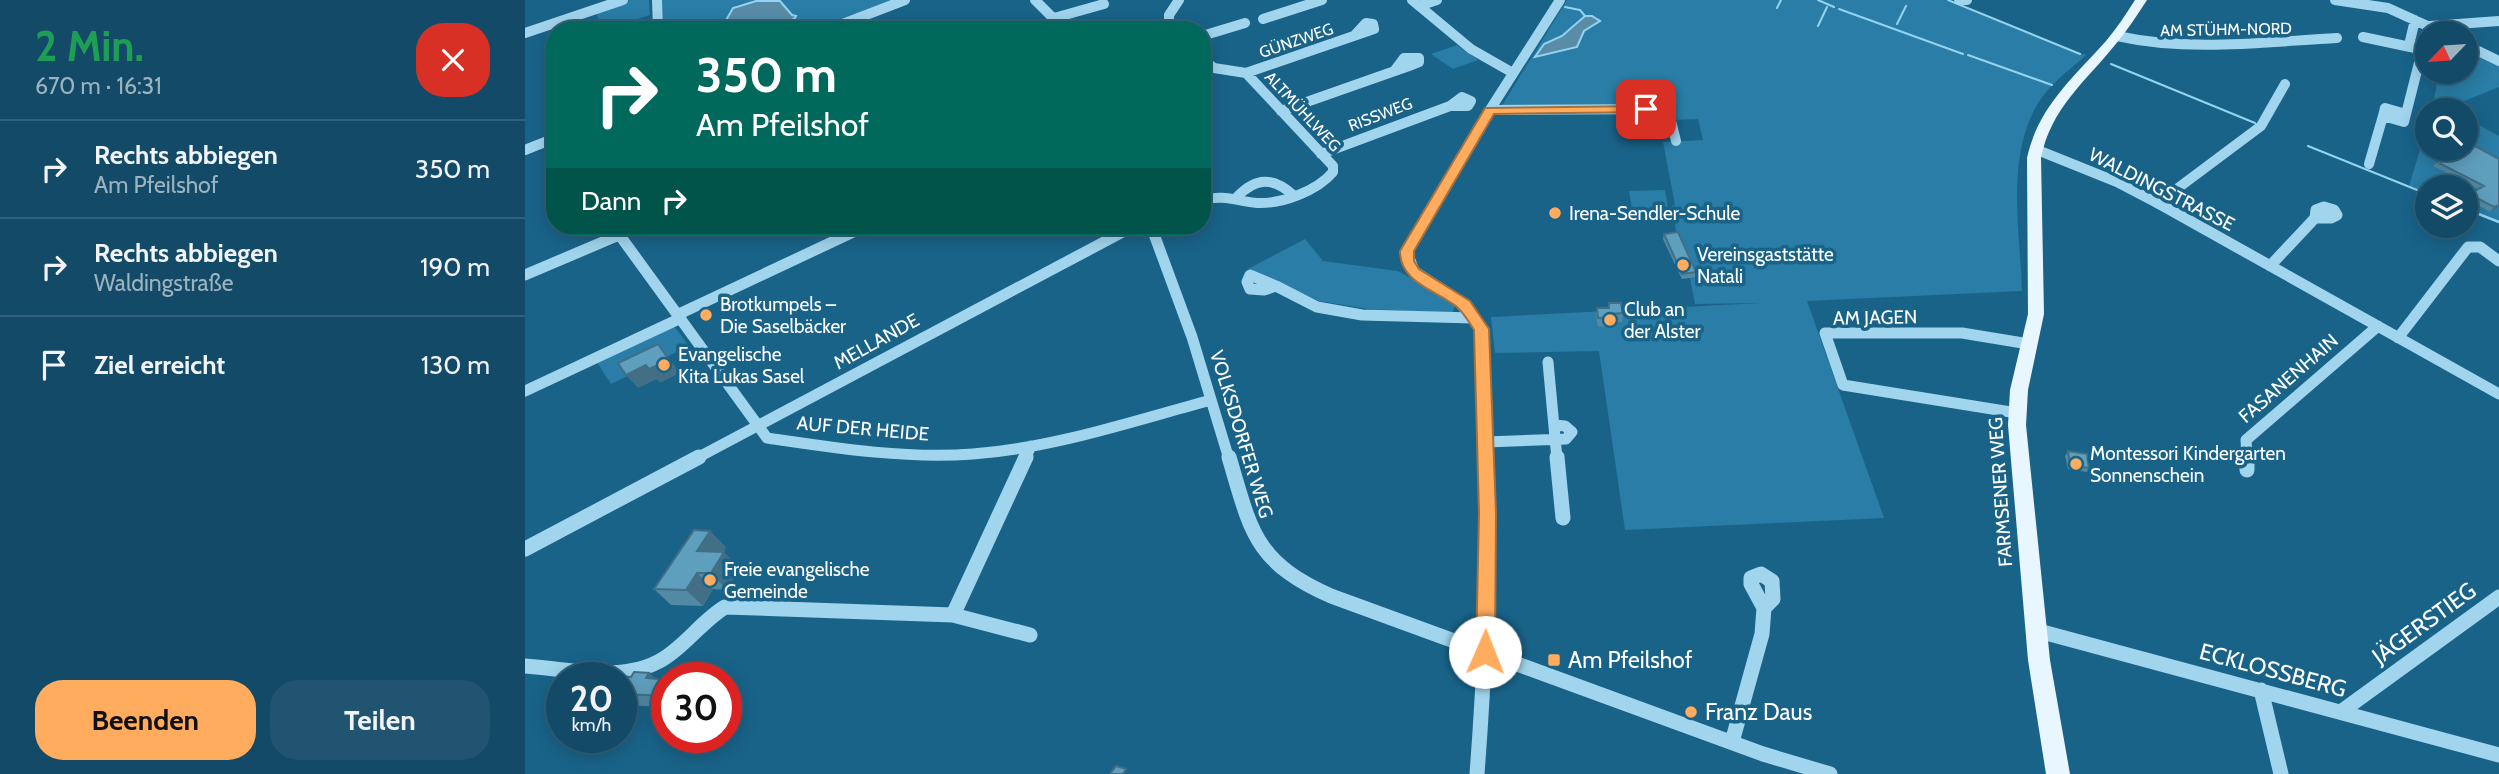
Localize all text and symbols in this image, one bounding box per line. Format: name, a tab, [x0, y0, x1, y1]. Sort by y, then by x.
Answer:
street label: GÜNZWEG	[1257, 19, 1336, 62]
street label: AM STÜHM-NORD	[2160, 19, 2292, 40]
text: 2 Min.	[35, 20, 144, 72]
north arrow	[2415, 21, 2478, 84]
map controls	[2415, 21, 2478, 238]
button: close	[416, 23, 490, 97]
text: 350 m	[696, 45, 837, 104]
icon: right	[581, 49, 672, 140]
street label: ALTMÜHLWEG	[1261, 67, 1345, 155]
text: 670 m · 16:31	[35, 72, 162, 100]
pin	[1616, 79, 1676, 139]
icon: arrive	[1627, 90, 1665, 128]
street label: RISSWEG	[1345, 94, 1415, 135]
button: search	[2415, 98, 2478, 161]
text: Am Pfeilshof	[696, 105, 869, 144]
text: Rechts abbiegen	[94, 139, 278, 171]
street label: WALDINGSTRASSE	[2085, 143, 2238, 236]
icon: right	[35, 150, 73, 188]
text: 350 m	[415, 153, 490, 185]
text: Am Pfeilshof	[94, 171, 218, 199]
button: layers	[2415, 175, 2478, 238]
icon: right	[655, 182, 693, 220]
text: Dann	[581, 185, 641, 217]
place label: Irena-Sendler-Schule	[1569, 202, 1741, 225]
marker: Irena-Sendler-Schule	[1547, 205, 1563, 221]
text: Rechts abbiegen	[94, 237, 278, 269]
place label: Vereinsgaststätte Natali	[1697, 243, 1834, 288]
icon: right	[35, 248, 73, 286]
text: 190 m	[420, 251, 490, 283]
marker: Vereinsgaststätte Natali	[1675, 257, 1691, 273]
text: Waldingstraße	[94, 269, 234, 297]
place label: Brotkumpels – Die Saselbäcker	[720, 293, 846, 338]
place label: Club an der Alster	[1624, 298, 1701, 343]
street label: AM JAGEN	[1833, 305, 1917, 330]
marker: Brotkumpels – Die Saselbäcker	[698, 307, 714, 323]
street label: MELLANDE	[829, 309, 923, 374]
marker: Club an der Alster	[1602, 312, 1618, 328]
street label: FASANENHAIN	[2234, 329, 2343, 428]
place label: Evangelische Kita Lukas Sasel	[678, 343, 805, 388]
icon: arrive	[35, 346, 73, 384]
street label: VOLKSDORFER WEG	[1205, 347, 1278, 521]
text: Ziel erreicht	[94, 349, 225, 381]
text: 130 m	[421, 349, 490, 381]
marker: Evangelische Kita Lukas Sasel	[656, 357, 672, 373]
street label: AUF DER HEIDE	[796, 411, 930, 446]
street label: FARMSENER WEG	[1984, 416, 2017, 568]
place label: Montessori Kindergarten Sonnenschein	[2090, 442, 2286, 487]
marker: Montessori Kindergarten Sonnenschein	[2068, 456, 2084, 472]
place label: Freie evangelische Gemeinde	[724, 558, 870, 603]
marker: Freie evangelische Gemeinde	[702, 572, 718, 588]
street label: JÄGERSTIEG	[2366, 576, 2481, 671]
position arrow	[1448, 615, 1522, 689]
street label: ECKLOSSBERG	[2196, 637, 2350, 703]
place label: Am Pfeilshof	[1568, 646, 1693, 674]
marker: Am Pfeilshof	[1546, 652, 1562, 668]
speed limit sign: 30	[651, 662, 742, 753]
text: 20	[570, 677, 613, 720]
button: Beenden	[35, 680, 256, 760]
button: Teilen	[270, 680, 490, 760]
place label: Franz Daus	[1705, 698, 1812, 726]
marker: Franz Daus	[1683, 704, 1699, 720]
text: km/h	[572, 714, 611, 736]

